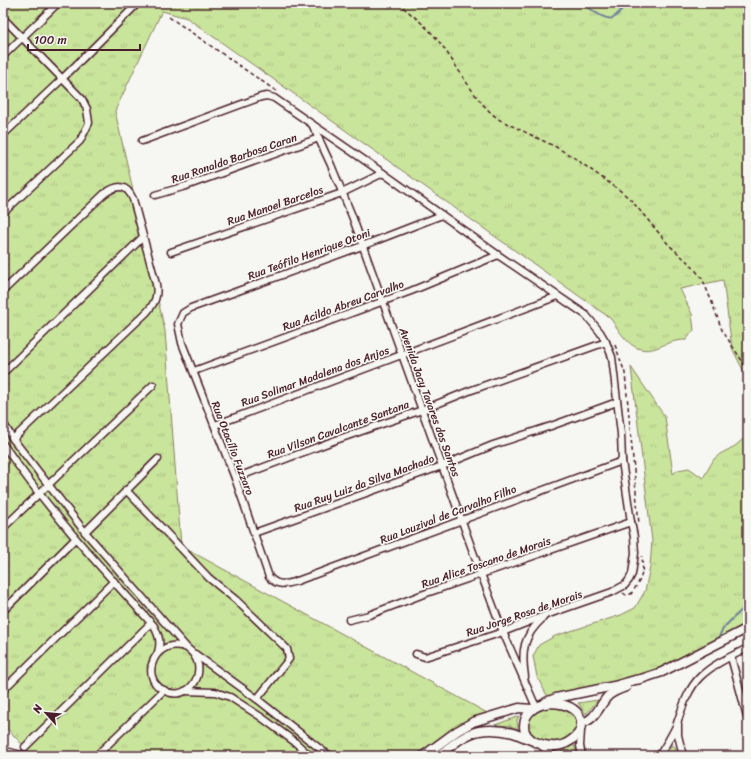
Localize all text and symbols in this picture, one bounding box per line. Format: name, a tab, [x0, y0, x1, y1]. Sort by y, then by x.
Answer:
scale bar	[28, 26, 140, 52]
text: 100 m	[34, 29, 67, 51]
street label: Rua Ronaldo Barbosa Caran	[169, 128, 300, 189]
street label: Rua Manoel Barcelos	[225, 180, 326, 231]
street label: Rua Teófilo Henrique Otoni	[245, 223, 374, 286]
street label: Rua Acildo Abreu Carvalho	[280, 274, 407, 336]
street label: Avenida Jacy Tavares dos Santos	[393, 324, 466, 480]
street label: Rua Solimar Madalena dos Anjos	[238, 340, 393, 412]
street label: Rua Vilson Cavalcante Santana	[265, 395, 412, 464]
street label: Rua Otacílio Fuzzaro	[206, 398, 259, 498]
street label: Rua Ruy Luiz da Silva Machado	[291, 449, 437, 518]
street label: Rua Louzival de Carvalho Filho	[377, 479, 520, 549]
street label: Rua Alice Toscano de Morais	[419, 531, 554, 594]
street label: Rua Jorge Rosa de Morais	[464, 585, 585, 642]
north arrow	[26, 693, 66, 733]
text: N	[27, 701, 48, 717]

